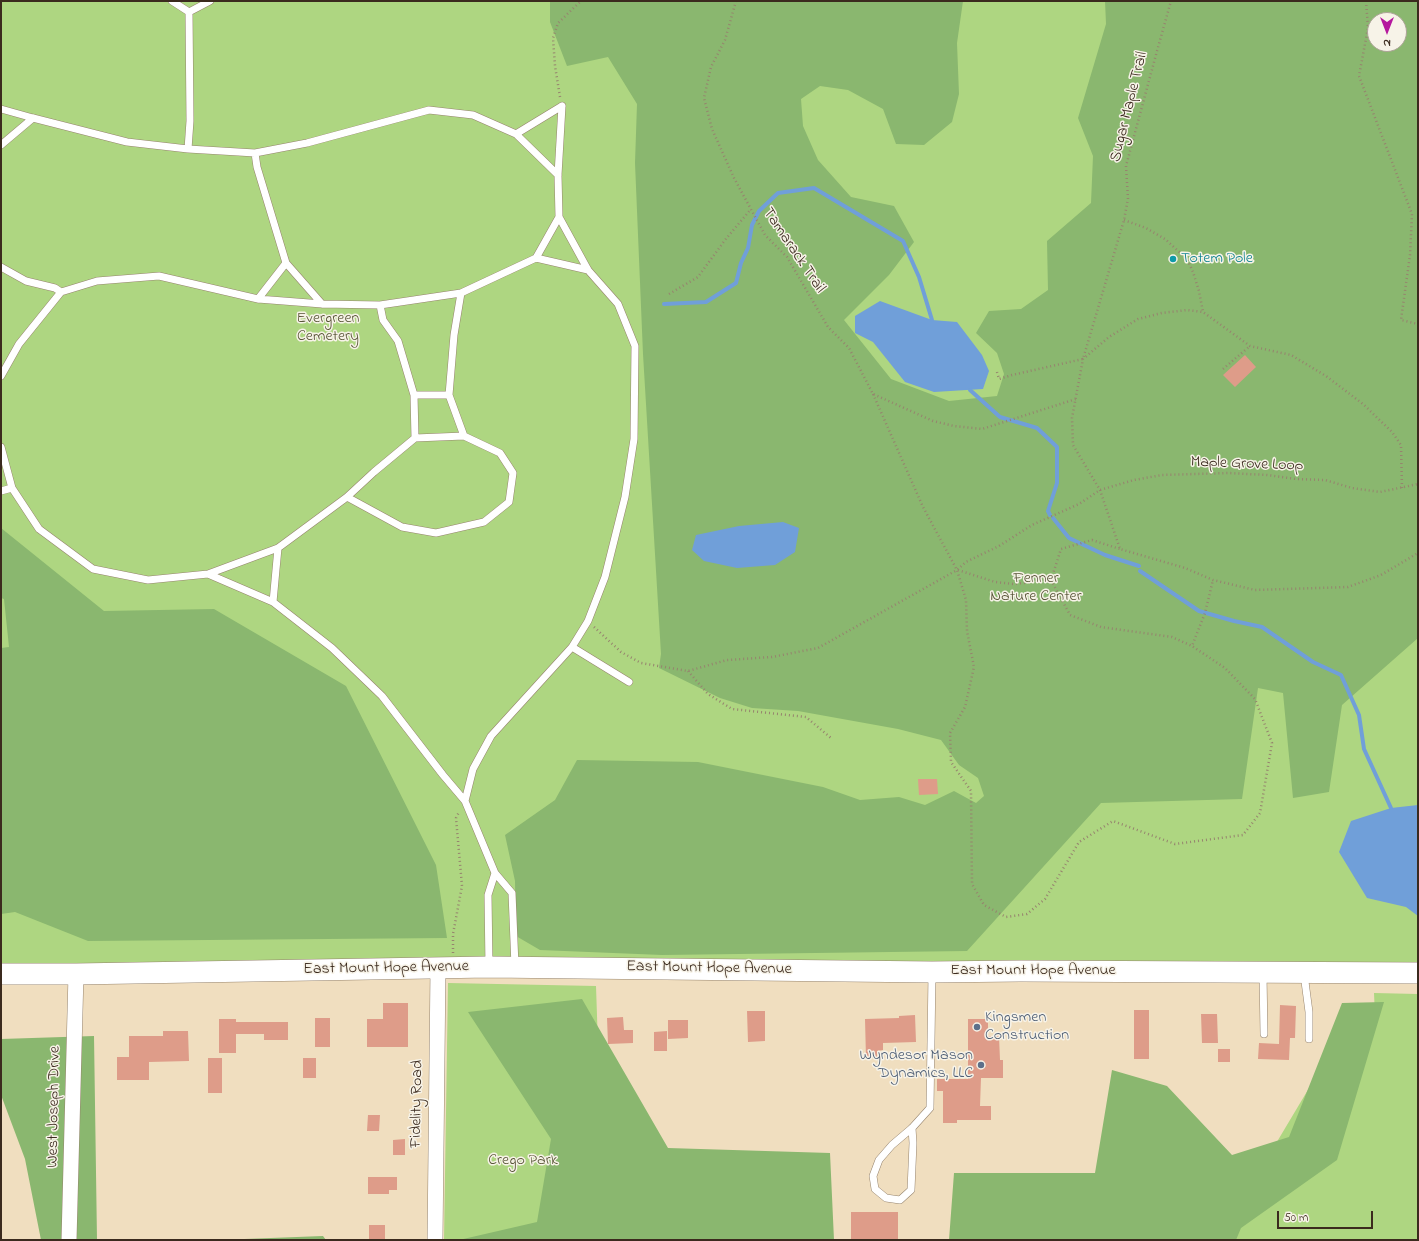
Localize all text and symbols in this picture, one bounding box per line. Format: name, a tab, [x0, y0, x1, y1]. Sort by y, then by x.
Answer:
north arrow	[1367, 12, 1407, 52]
text: N	[1383, 35, 1391, 51]
street label: Sugar Maple Trail	[1107, 50, 1153, 164]
street label: Tamarack Trail	[757, 205, 829, 297]
place label: Totem Pole	[1181, 249, 1253, 269]
marker: Totem Pole	[1168, 254, 1178, 264]
park label: Evergreen Cemetery	[297, 309, 359, 347]
street label: Maple Grove Loop	[1190, 453, 1304, 477]
park label: Fenner Nature Center	[990, 569, 1082, 607]
street label: East Mount Hope Avenue	[303, 958, 469, 980]
street label: East Mount Hope Avenue	[626, 958, 792, 980]
street label: East Mount Hope Avenue	[950, 961, 1116, 981]
place label: Kingsmen Construction	[985, 1008, 1069, 1046]
marker: Kingsmen Construction	[972, 1022, 982, 1032]
street label: West Joseph Drive	[44, 1046, 66, 1168]
place label: Wyndesor Mason Dynamics, LLC	[860, 1046, 973, 1084]
street label: Fidelity Road	[408, 1060, 428, 1148]
marker: Wyndesor Mason Dynamics, LLC	[976, 1060, 986, 1070]
park label: Crego Park	[488, 1151, 558, 1171]
scale bar	[1279, 1203, 1375, 1229]
text: 50 m	[1284, 1209, 1308, 1227]

